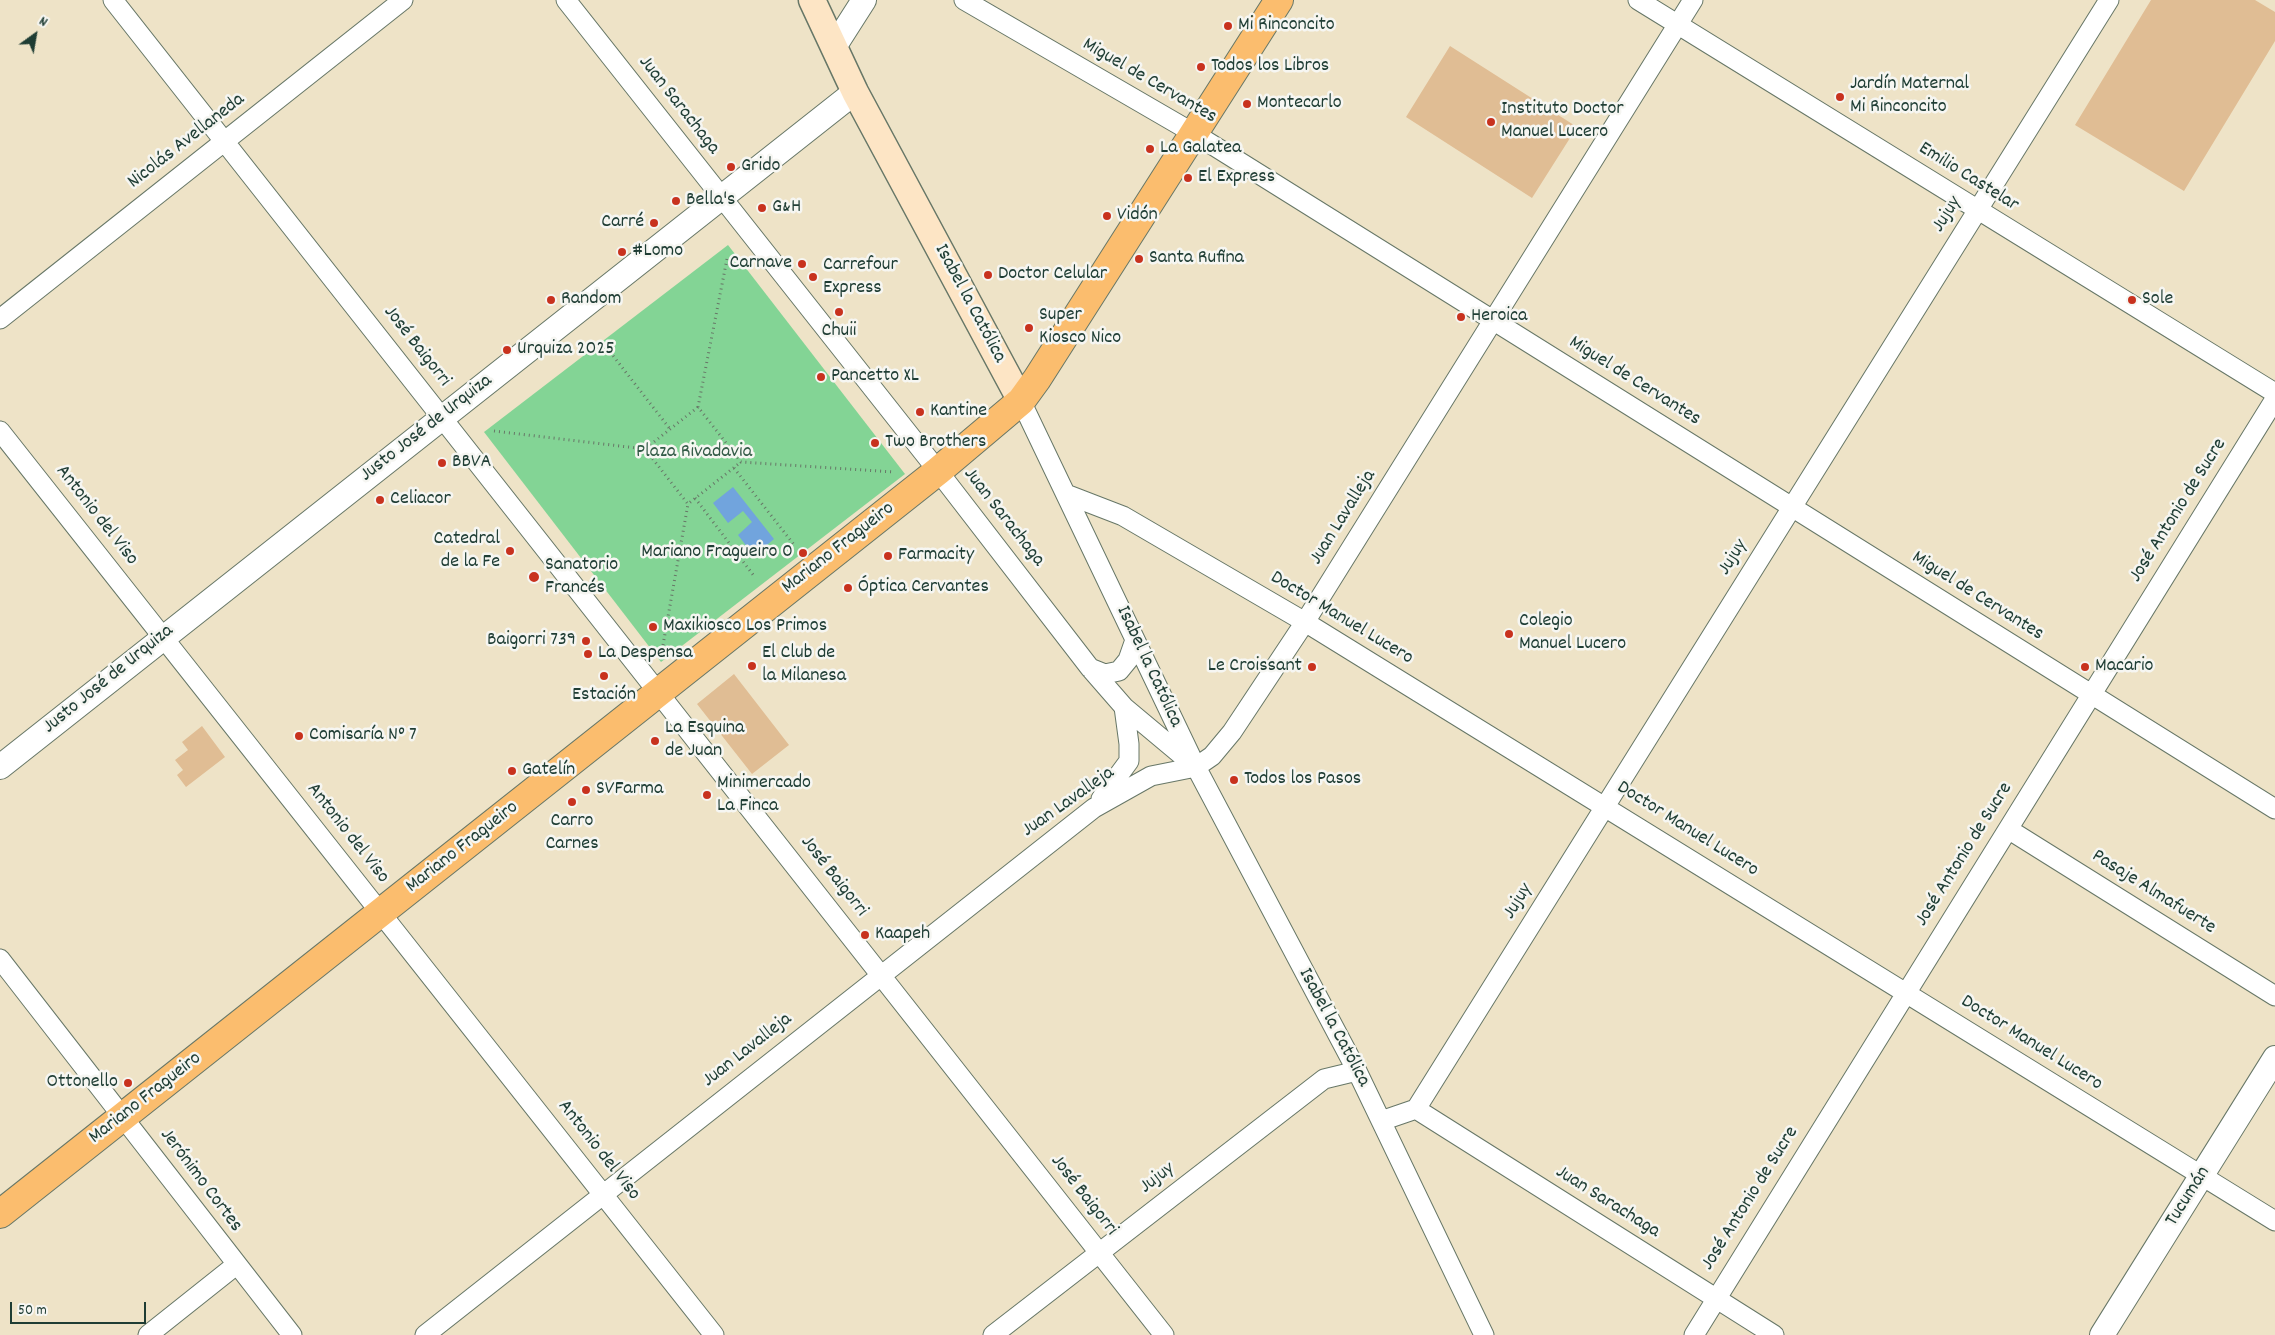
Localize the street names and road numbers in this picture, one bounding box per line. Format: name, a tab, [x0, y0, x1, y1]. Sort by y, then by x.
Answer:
street label: Miguel de Cervantes	[1077, 34, 1221, 130]
street label: Juan Sarachaga	[632, 52, 724, 160]
street label: Nicolás Avellaneda	[124, 89, 250, 195]
street label: Emilio Castelar	[1913, 138, 2023, 218]
street label: Jujuy	[1928, 193, 1968, 237]
street label: Isabel la Católica	[928, 241, 1010, 367]
street label: José Baigorri	[377, 302, 455, 392]
street label: Miguel de Cervantes	[1563, 332, 1705, 432]
street label: Justo José de Urquiza	[356, 370, 498, 488]
street label: José Antonio de Sucre	[2125, 435, 2233, 587]
street label: Antonio del Viso	[49, 461, 143, 571]
street label: Juan Sarachaga	[957, 464, 1049, 572]
street label: Juan Lavalleja	[1305, 466, 1383, 570]
street label: Mariano Fragueiro	[778, 498, 900, 600]
street label: Jujuy	[1714, 536, 1754, 580]
street label: Miguel de Cervantes	[1906, 547, 2048, 647]
street label: Doctor Manuel Lucero	[1265, 567, 1417, 671]
street label: Isabel la Católica	[1109, 603, 1187, 731]
street label: Justo José de Urquiza	[39, 620, 179, 740]
street label: Juan Lavalleja	[1018, 762, 1120, 844]
street label: Doctor Manuel Lucero	[1612, 777, 1762, 883]
street label: Antonio del Viso	[300, 779, 394, 889]
street label: José Antonio de Sucre	[1911, 779, 2019, 931]
street label: Mariano Fragueiro	[402, 797, 524, 899]
street label: José Baigorri	[794, 832, 872, 922]
street label: Pasaje Almafuerte	[2087, 845, 2219, 941]
street label: Jujuy	[1499, 880, 1539, 924]
street label: Isabel la Católica	[1292, 965, 1374, 1091]
street label: Doctor Manuel Lucero	[1956, 991, 2106, 1097]
street label: Juan Lavalleja	[698, 1009, 798, 1093]
street label: Mariano Fragueiro	[85, 1048, 207, 1150]
street label: Antonio del Viso	[551, 1096, 645, 1206]
street label: José Antonio de Sucre	[1697, 1123, 1805, 1275]
street label: Jerónimo Cortes	[153, 1125, 247, 1237]
street label: José Baigorri	[1044, 1151, 1122, 1241]
street label: Jujuy	[1136, 1158, 1180, 1200]
street label: Juan Sarachaga	[1550, 1161, 1664, 1245]
street label: Tucumán	[2161, 1163, 2217, 1231]

